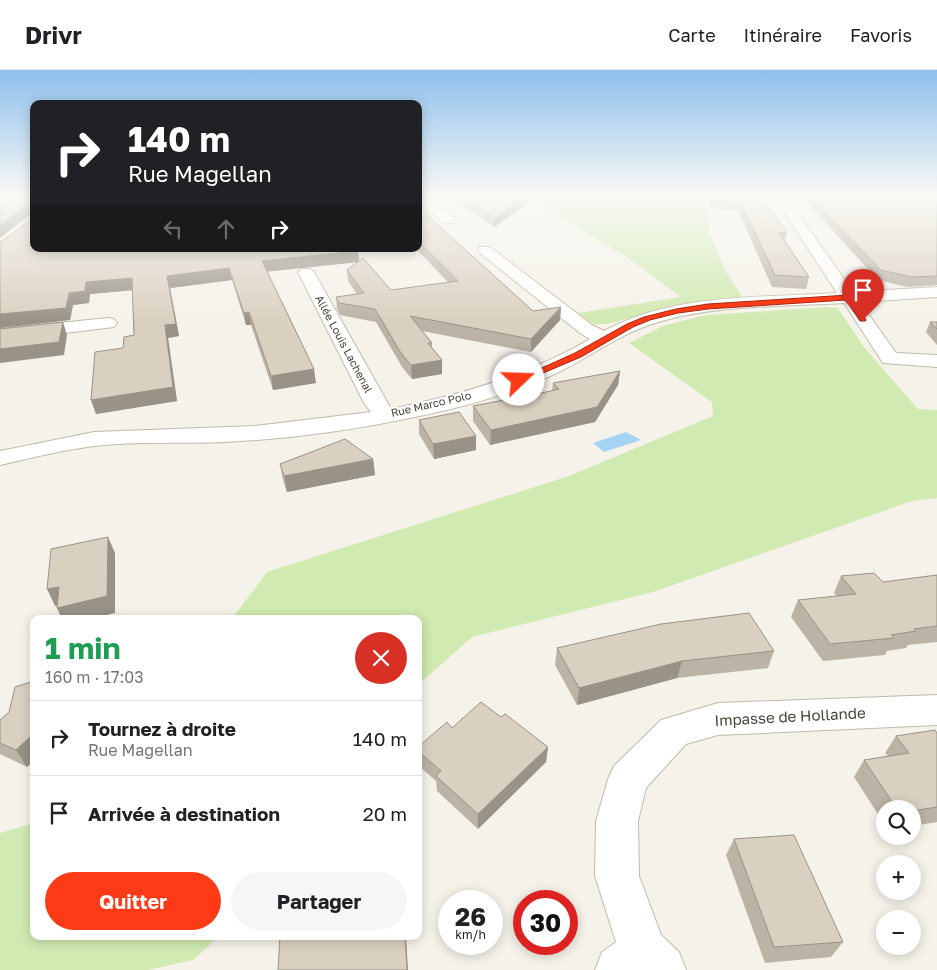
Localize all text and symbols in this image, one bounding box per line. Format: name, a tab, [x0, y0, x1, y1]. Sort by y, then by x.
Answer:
text: Drivr	[25, 20, 82, 49]
text: Carte	[668, 24, 716, 46]
text: Itinéraire	[744, 24, 822, 46]
text: Favoris	[850, 24, 912, 46]
text: 140 m	[128, 118, 230, 160]
icon: right	[45, 120, 110, 185]
text: Rue Magellan	[128, 160, 272, 187]
icon: left	[159, 215, 187, 243]
icon: ahead	[212, 215, 240, 243]
icon: right	[265, 215, 293, 243]
pin	[842, 269, 884, 320]
icon: arrive	[849, 276, 877, 304]
street label: Allée Louis Lachenal	[313, 293, 376, 395]
position arrow	[492, 353, 544, 405]
street label: Rue Marco Polo	[389, 388, 473, 419]
text: 1 min	[45, 630, 121, 666]
button: close	[355, 632, 407, 684]
text: 160 m · 17:03	[45, 667, 144, 687]
street label: Impasse de Hollande	[714, 703, 866, 729]
text: Tournez à droite	[88, 717, 236, 740]
icon: right	[45, 724, 73, 752]
text: 140 m	[353, 727, 407, 750]
text: Rue Magellan	[88, 740, 193, 760]
icon: arrive	[45, 799, 73, 827]
map controls	[876, 800, 921, 955]
button: search	[876, 800, 921, 845]
text: Arrivée à destination	[88, 802, 280, 825]
text: 20 m	[363, 802, 407, 825]
button: +	[876, 855, 921, 900]
button: Quitter	[45, 872, 221, 930]
button: Partager	[231, 872, 407, 930]
speed limit sign: 30	[513, 890, 578, 955]
text: 26	[455, 901, 486, 932]
button: −	[876, 910, 921, 955]
text: km/h	[455, 927, 486, 942]

